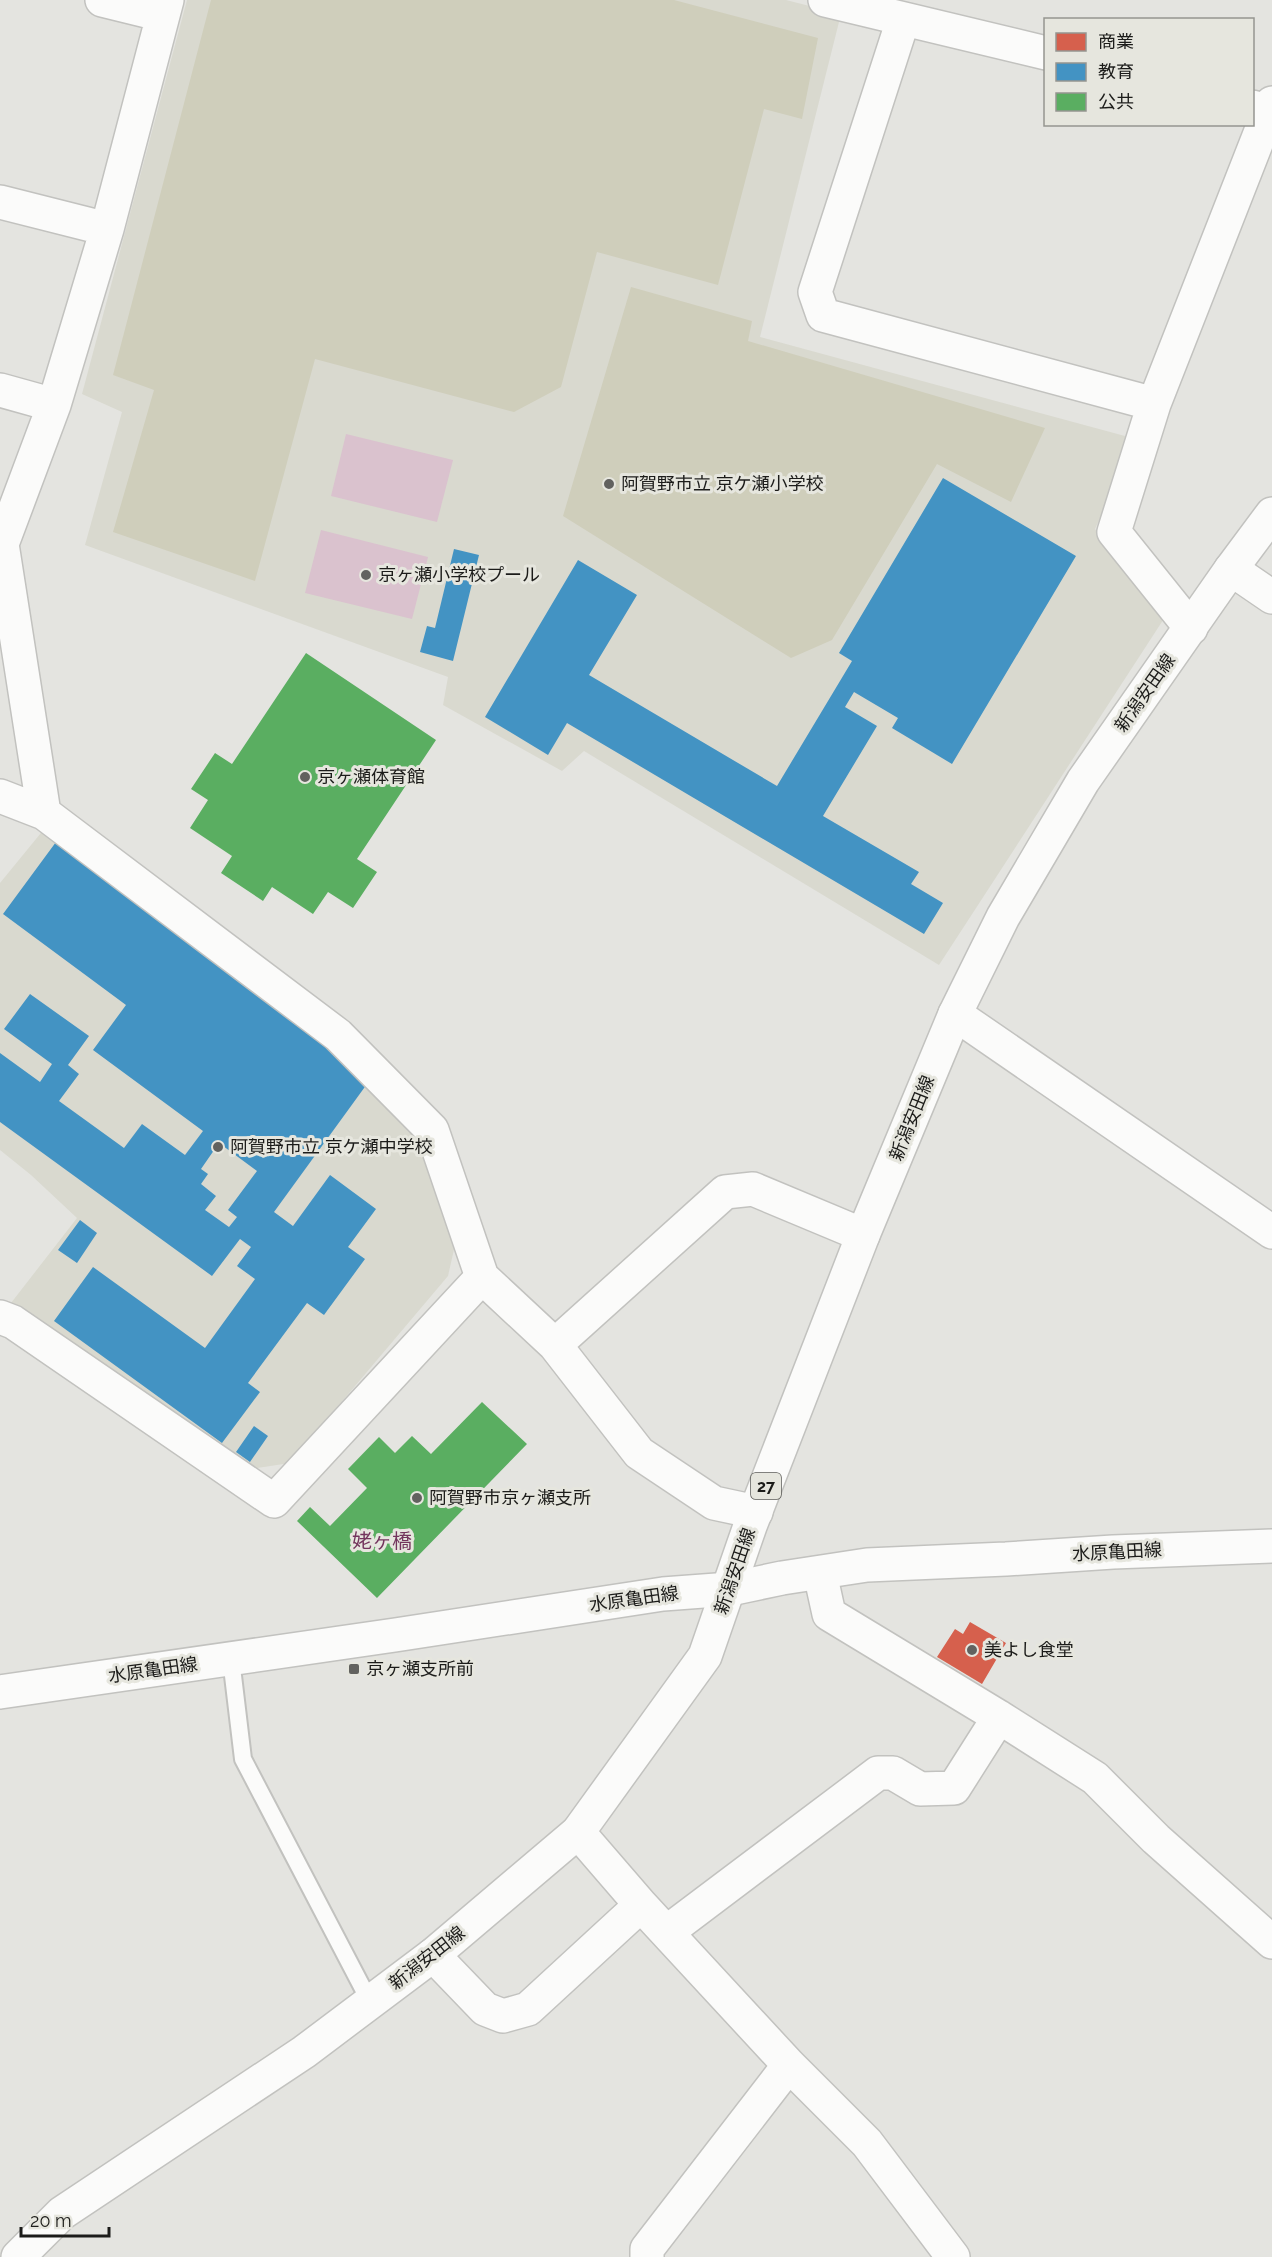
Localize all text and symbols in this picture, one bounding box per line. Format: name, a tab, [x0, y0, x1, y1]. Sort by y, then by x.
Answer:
legend	[1044, 18, 1254, 126]
text: 商業	[1098, 31, 1134, 52]
text: 教育	[1098, 61, 1134, 82]
text: 公共	[1098, 91, 1134, 112]
place label: 阿賀野市立 京ケ瀬小学校	[621, 473, 824, 494]
marker: 阿賀野市立 京ケ瀬小学校	[602, 477, 616, 491]
place label: 京ヶ瀬小学校プール	[378, 564, 540, 585]
marker: 京ヶ瀬小学校プール	[359, 568, 373, 582]
street label: 新潟安田線	[1110, 650, 1179, 736]
place label: 京ヶ瀬体育館	[317, 766, 425, 787]
marker: 京ヶ瀬体育館	[298, 770, 312, 784]
street label: 新潟安田線	[885, 1072, 938, 1163]
place label: 阿賀野市立 京ケ瀬中学校	[230, 1136, 433, 1157]
marker: 阿賀野市立 京ケ瀬中学校	[211, 1140, 225, 1154]
road number: 27	[751, 1473, 781, 1499]
place label: 阿賀野市京ヶ瀬支所	[429, 1487, 591, 1508]
marker: 阿賀野市京ヶ瀬支所	[410, 1491, 424, 1505]
street label: 新潟安田線	[710, 1525, 759, 1617]
district label: 姥ヶ橋	[352, 1529, 412, 1553]
street label: 水原亀田線	[1071, 1539, 1162, 1564]
street label: 水原亀田線	[588, 1582, 680, 1615]
place label: 美よし食堂	[984, 1639, 1074, 1660]
marker: 美よし食堂	[965, 1643, 979, 1657]
street label: 水原亀田線	[107, 1653, 199, 1686]
place label: 京ヶ瀬支所前	[366, 1658, 474, 1679]
marker: 京ヶ瀬支所前	[347, 1662, 361, 1676]
street label: 新潟安田線	[385, 1922, 469, 1994]
scale bar	[21, 2200, 110, 2238]
text: 20 m	[30, 2210, 72, 2231]

